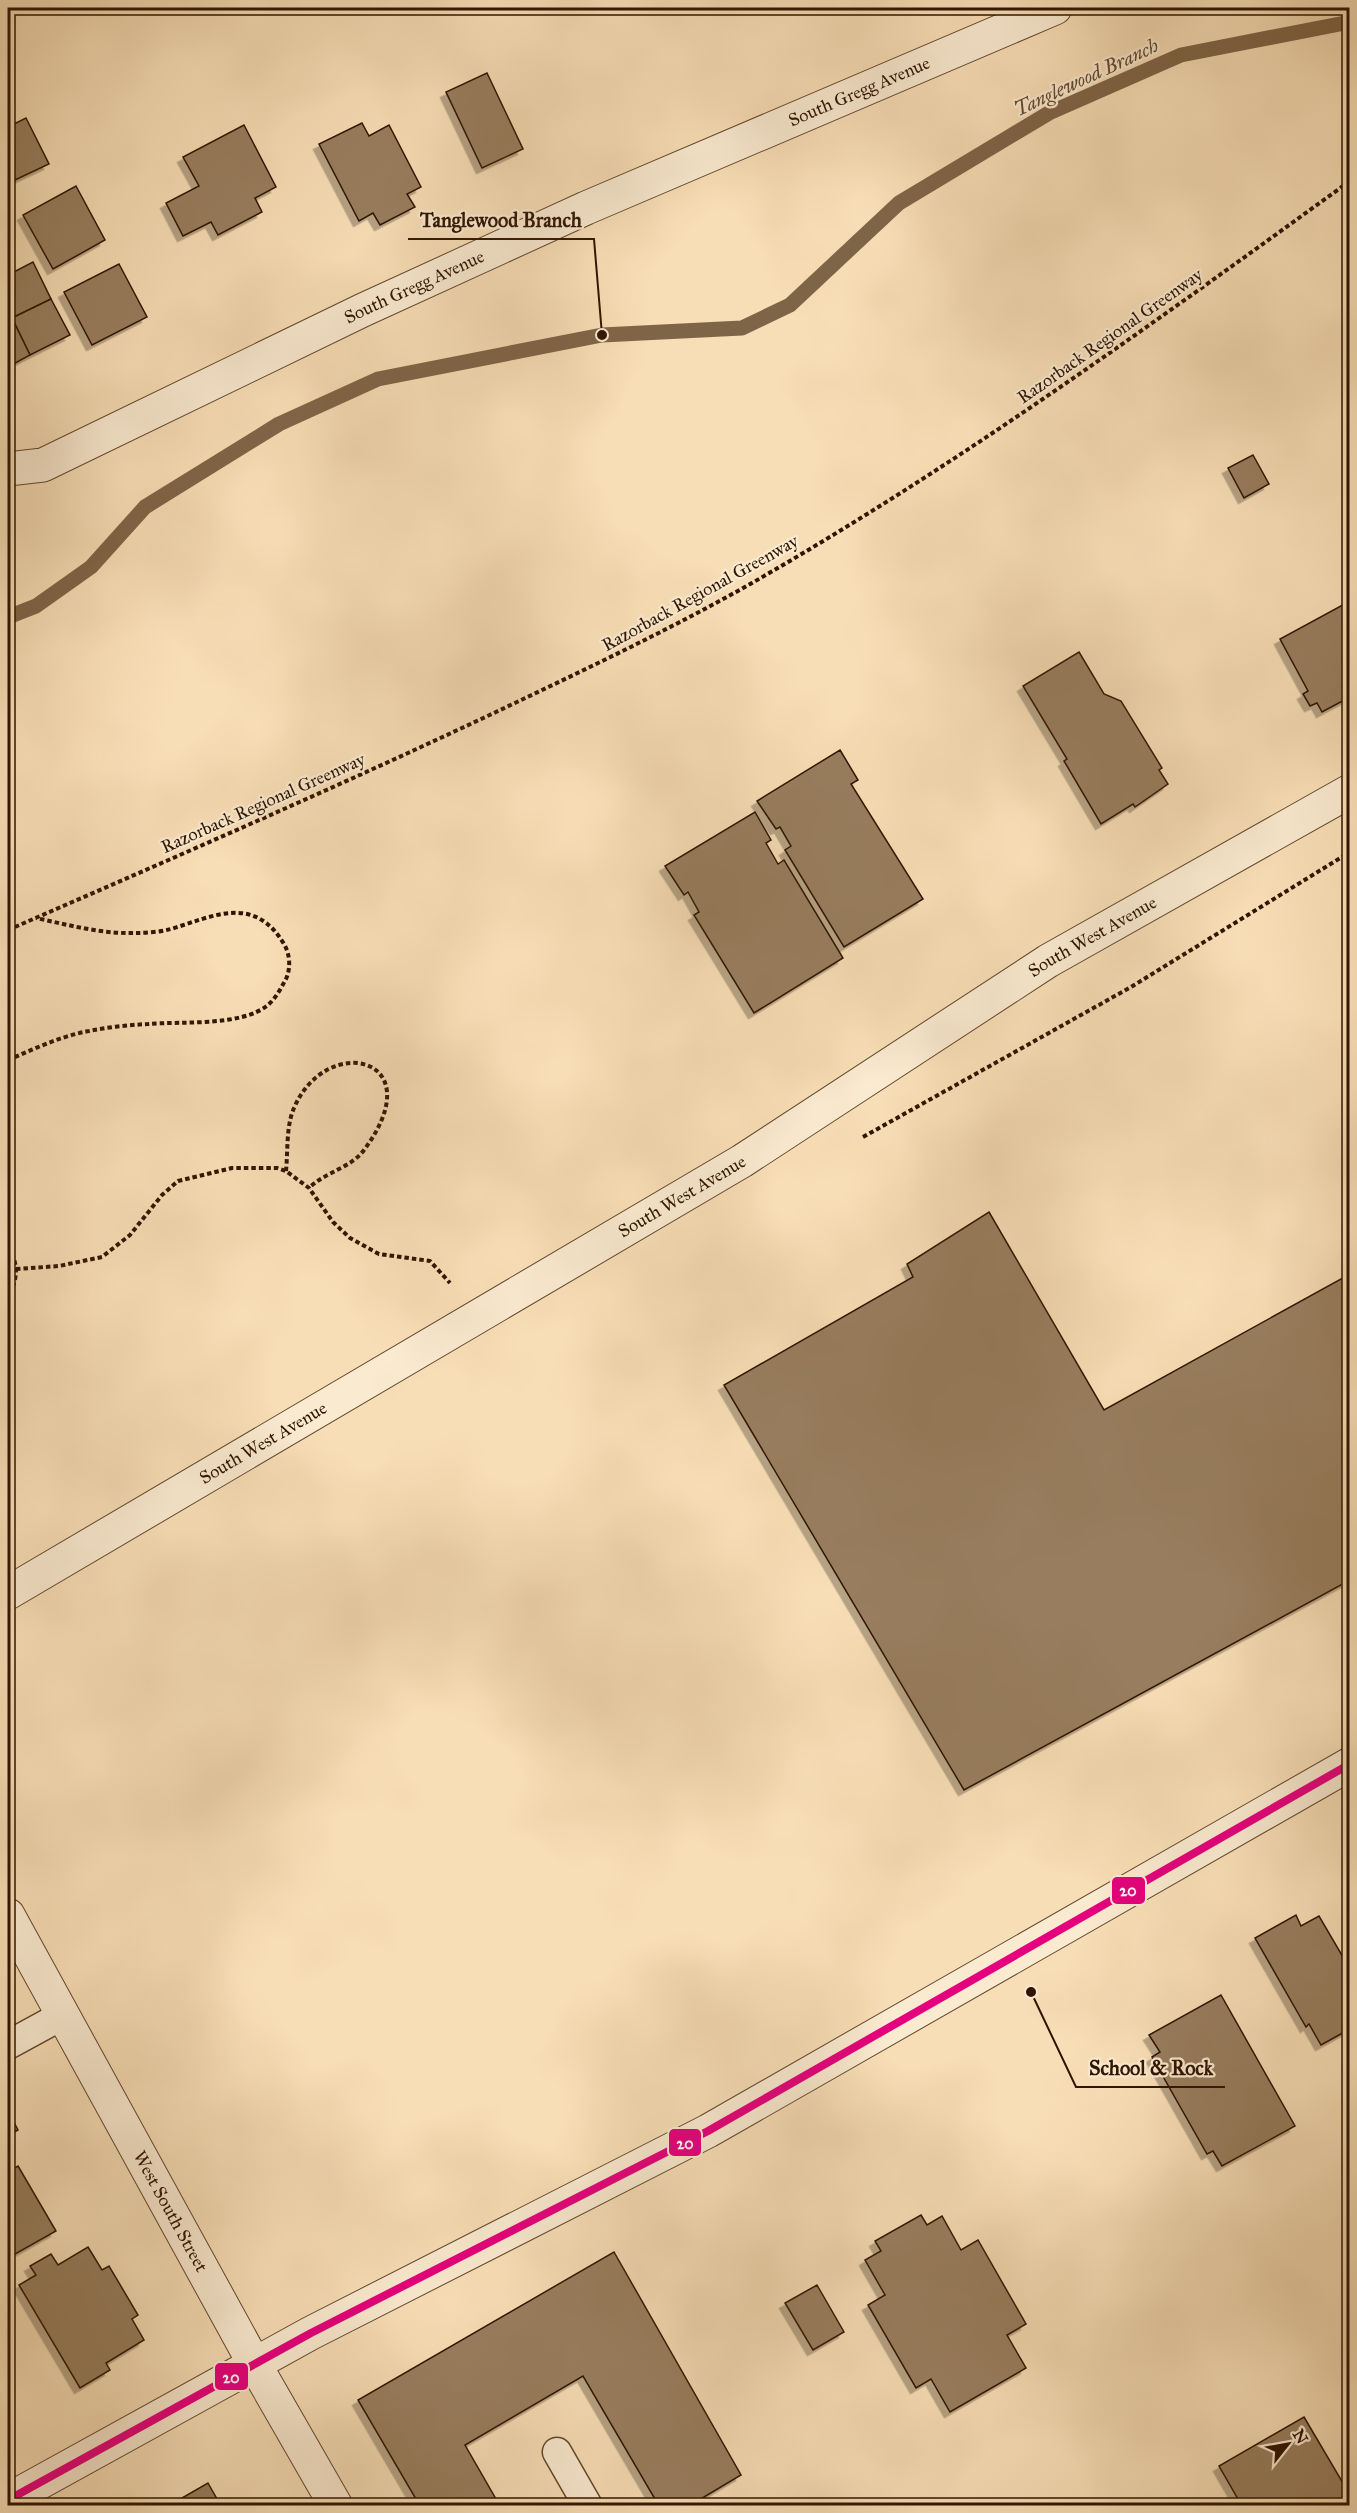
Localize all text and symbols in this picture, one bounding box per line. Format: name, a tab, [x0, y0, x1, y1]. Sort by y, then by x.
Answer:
water label: Tanglewood Branch	[1010, 33, 1162, 121]
street label: South Gregg Avenue	[785, 52, 933, 131]
callout: Tanglewood Branch	[408, 201, 594, 239]
text: Tanglewood Branch	[419, 208, 583, 233]
street label: South Gregg Avenue	[341, 245, 488, 328]
street label: Razorback Regional Greenway	[1013, 263, 1208, 409]
street label: Razorback Regional Greenway	[598, 530, 803, 657]
street label: Razorback Regional Greenway	[158, 748, 369, 859]
street label: South West Avenue	[1024, 891, 1160, 982]
street label: South West Avenue	[614, 1150, 750, 1242]
street label: South West Avenue	[195, 1397, 331, 1489]
line badge: 20	[1111, 1876, 1146, 1905]
text: 20	[1119, 1881, 1137, 1900]
callout: School & Rock	[1076, 2049, 1225, 2087]
text: School & Rock	[1089, 2056, 1214, 2080]
line badge: 20	[668, 2128, 702, 2157]
text: 20	[676, 2134, 694, 2153]
street label: West South Street	[129, 2147, 213, 2276]
line badge: 20	[214, 2362, 249, 2391]
text: 20	[222, 2368, 240, 2387]
north arrow	[1258, 2414, 1318, 2474]
text: N	[1289, 2426, 1312, 2448]

